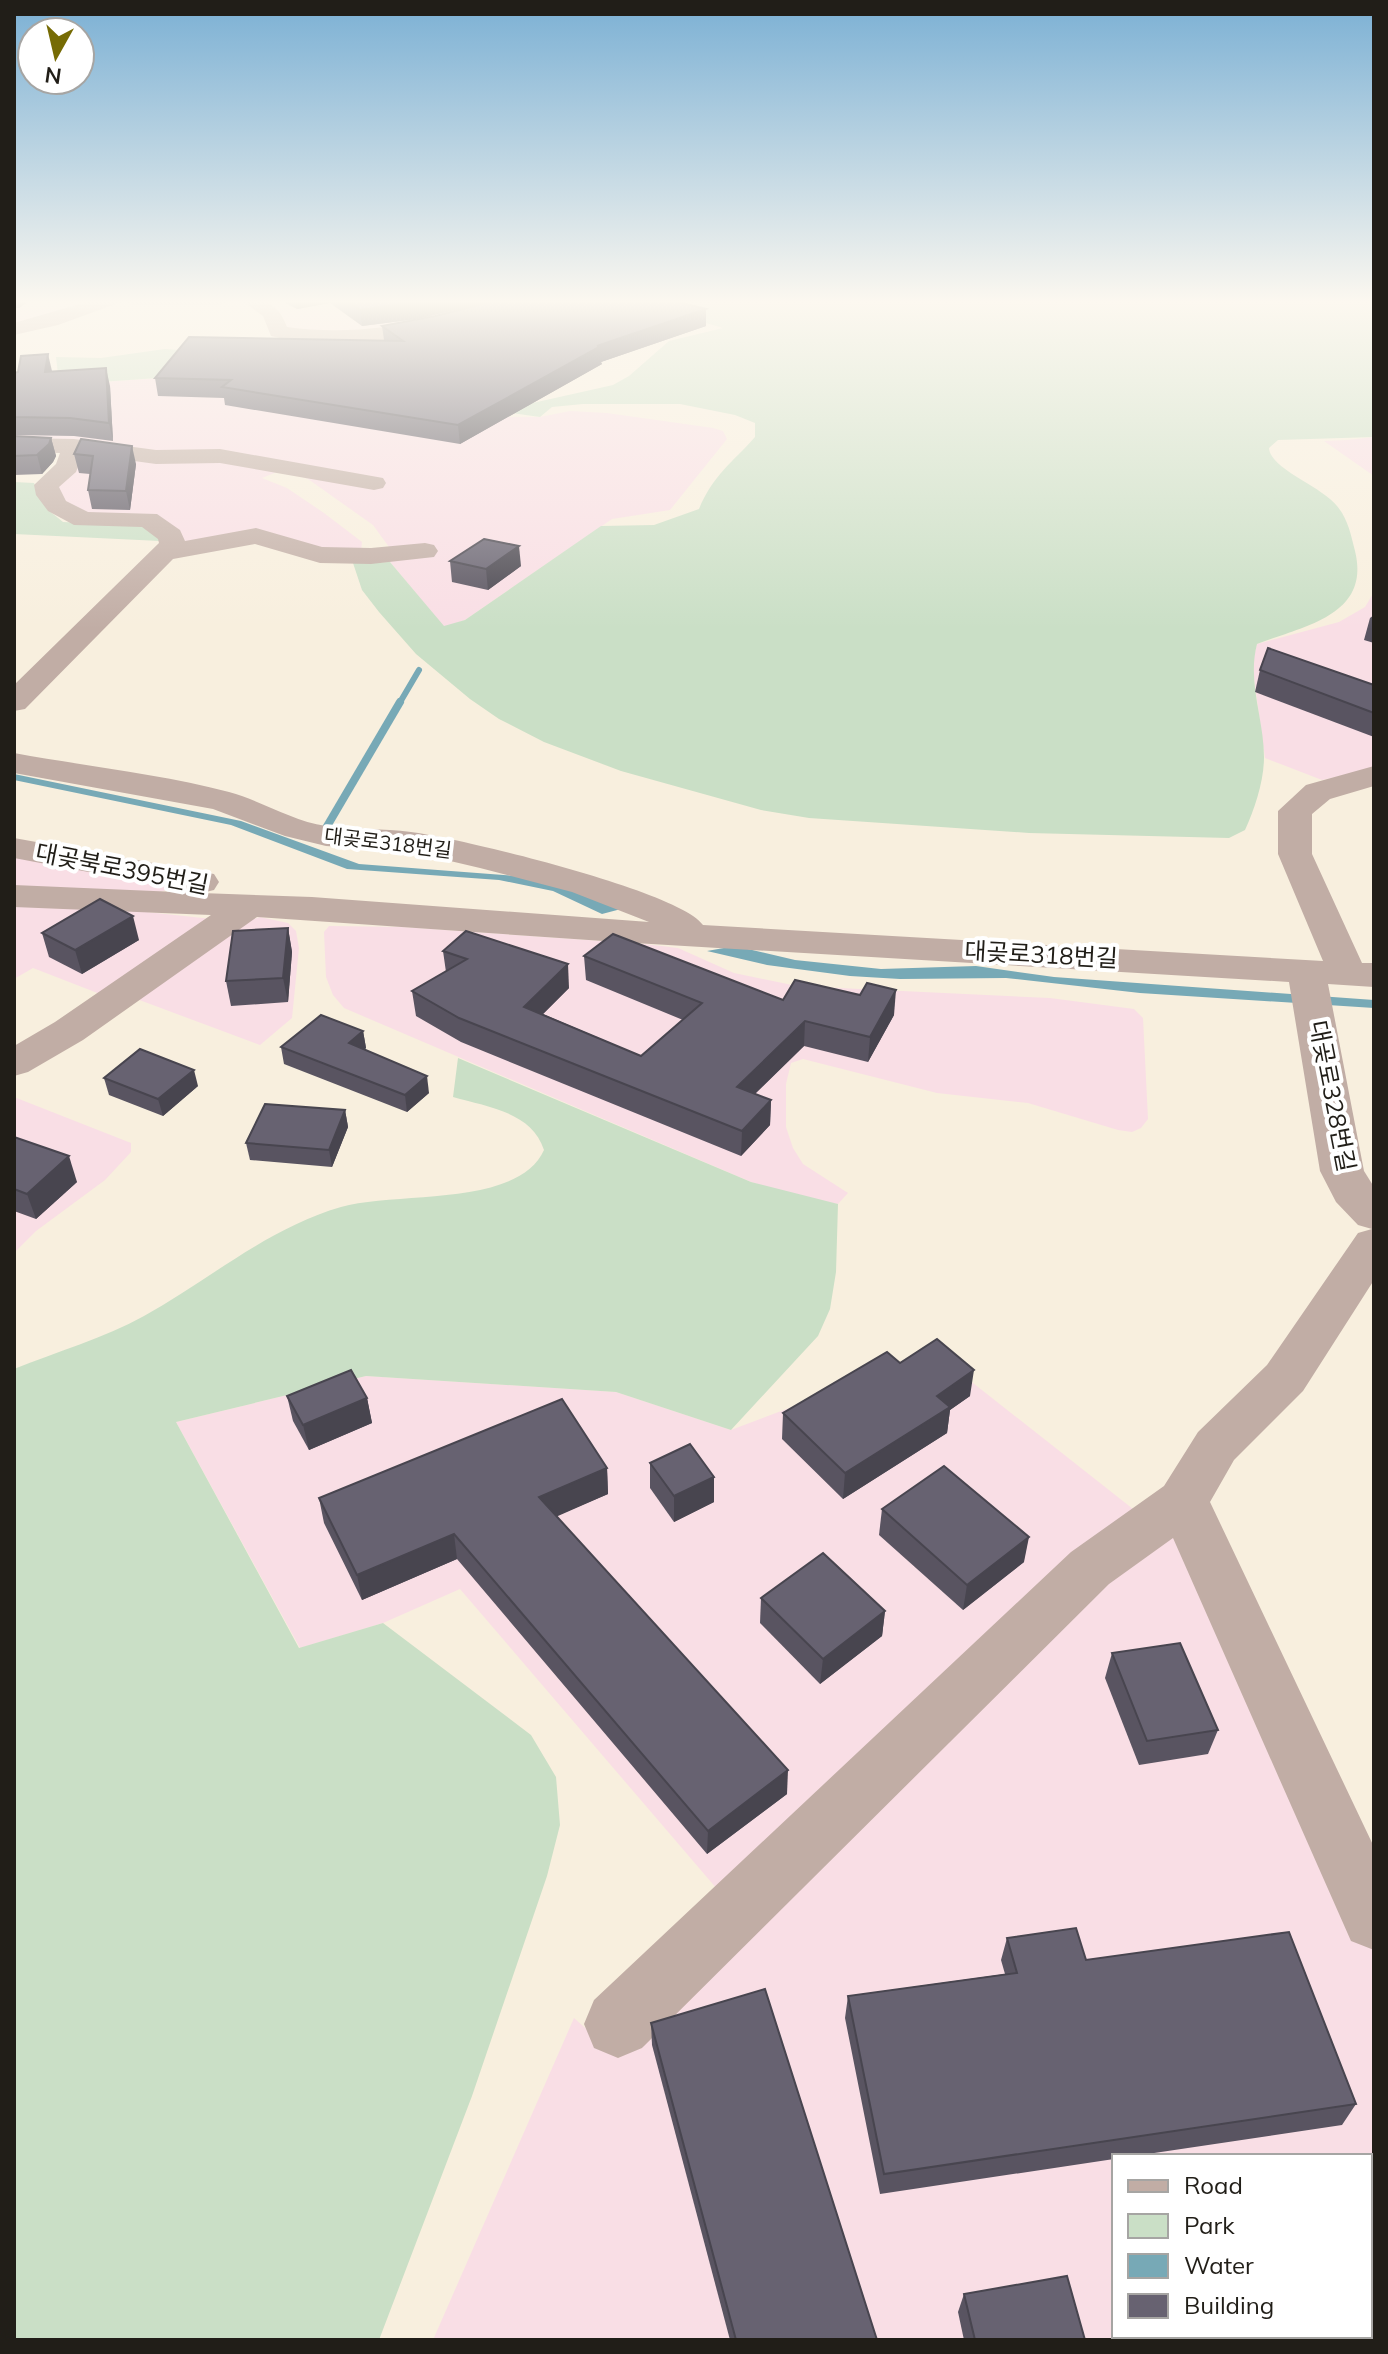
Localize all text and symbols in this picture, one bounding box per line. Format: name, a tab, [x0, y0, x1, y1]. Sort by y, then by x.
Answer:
north arrow	[16, 16, 96, 96]
text: N	[43, 61, 63, 91]
street label: 대곶로318번길	[323, 822, 453, 863]
street label: 대곶북로395번길	[33, 837, 211, 900]
street label: 대곶로318번길	[964, 935, 1119, 973]
street label: 대곶로328번길	[1304, 1018, 1362, 1174]
legend	[1112, 2154, 1372, 2338]
text: Road	[1184, 2170, 1243, 2200]
text: Park	[1184, 2210, 1235, 2240]
text: Water	[1184, 2250, 1254, 2280]
text: Building	[1184, 2290, 1274, 2320]

